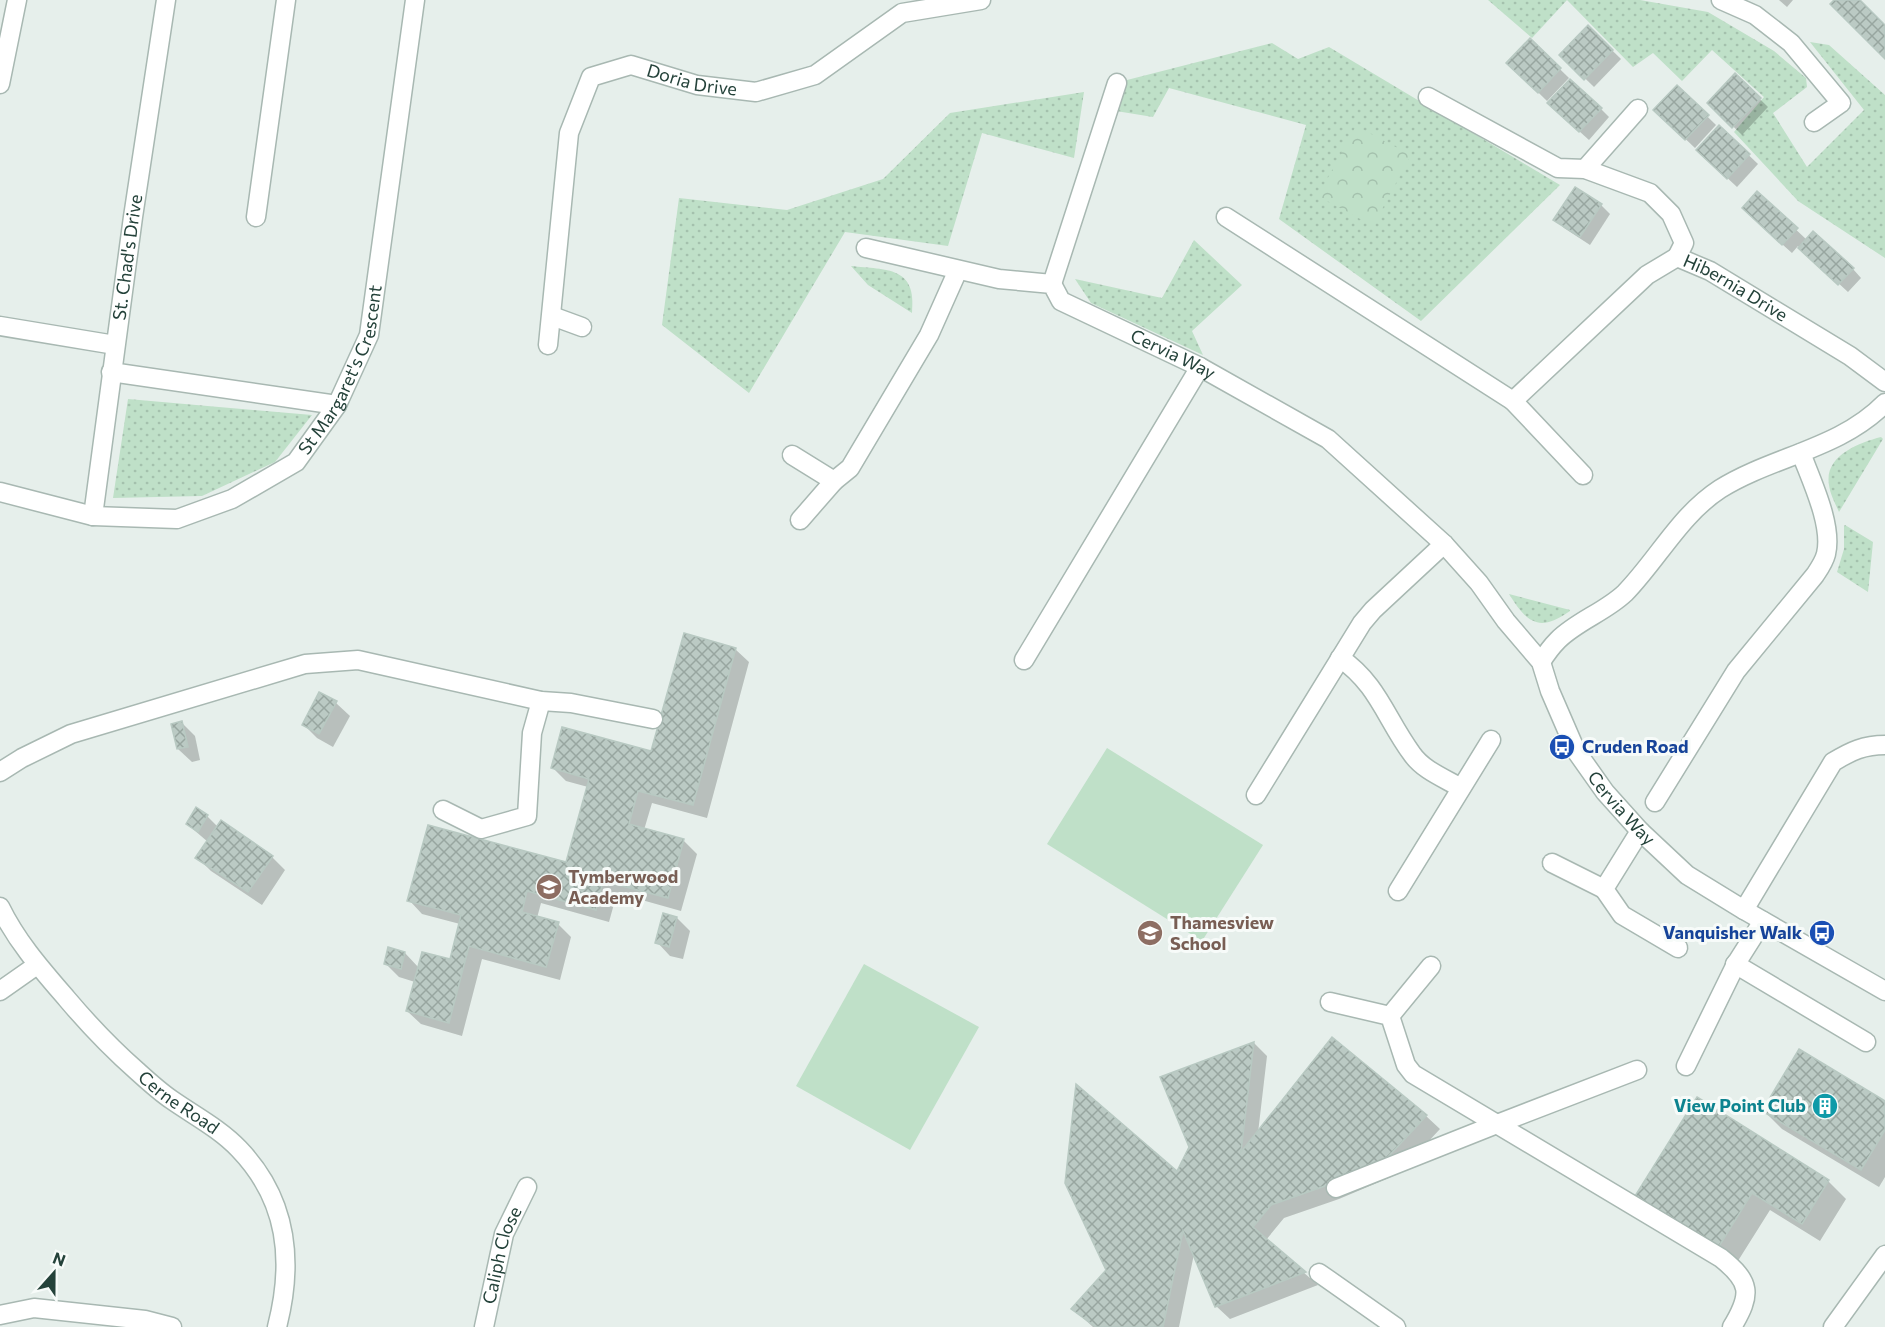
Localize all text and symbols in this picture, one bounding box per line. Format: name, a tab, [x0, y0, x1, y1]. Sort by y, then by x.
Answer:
street label: Doria Drive	[644, 58, 738, 100]
street label: St. Chad's Drive	[107, 193, 146, 321]
street label: Hibernia Drive	[1680, 249, 1792, 326]
street label: St Margaret's Crescent	[293, 284, 386, 459]
street label: Cervia Way	[1127, 324, 1220, 384]
bus stop icon: Cruden Road	[1547, 732, 1577, 762]
place label: Cruden Road	[1582, 735, 1688, 757]
street label: Cervia Way	[1584, 766, 1660, 849]
place label: Tymberwood Academy	[568, 865, 678, 908]
school or university icon: Tymberwood Academy	[534, 872, 564, 902]
place label: Thamesview School	[1170, 911, 1274, 954]
school or university icon: Thamesview School	[1135, 918, 1165, 948]
bus stop icon: Vanquisher Walk	[1807, 918, 1837, 948]
place label: Vanquisher Walk	[1663, 921, 1803, 943]
street label: Cerne Road	[134, 1065, 224, 1138]
building icon: View Point Club	[1810, 1091, 1840, 1121]
place label: View Point Club	[1674, 1094, 1806, 1116]
street label: Caliph Close	[477, 1203, 526, 1306]
north arrow	[24, 1243, 84, 1303]
text: N	[51, 1248, 69, 1270]

